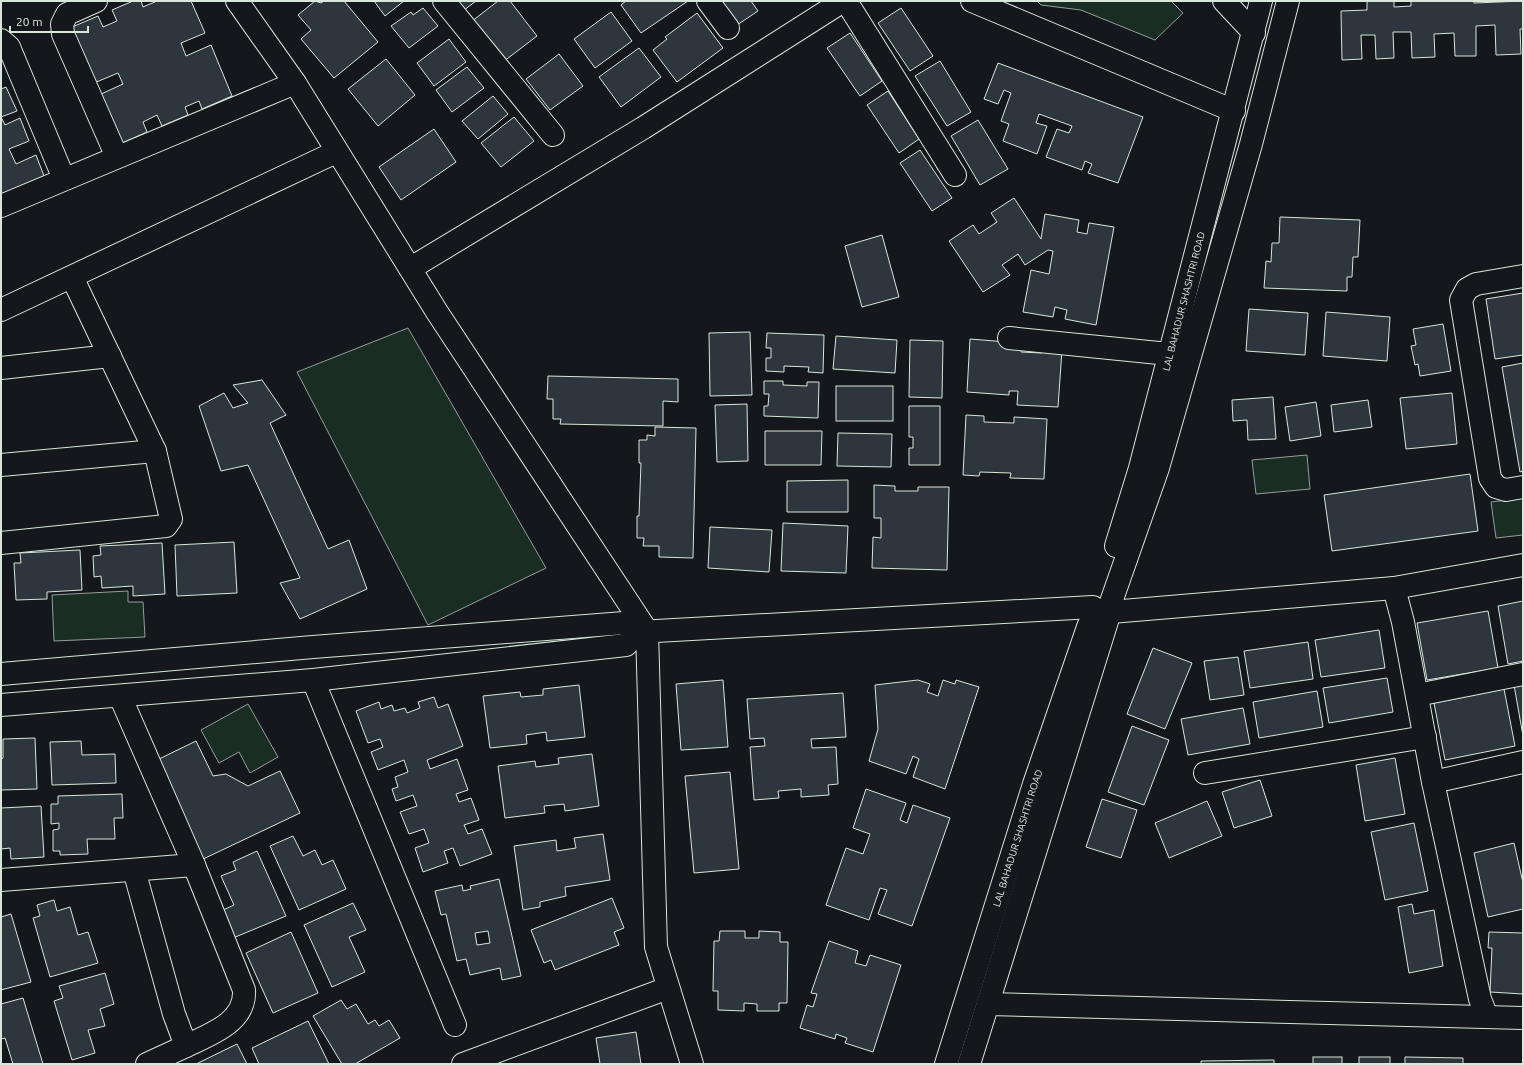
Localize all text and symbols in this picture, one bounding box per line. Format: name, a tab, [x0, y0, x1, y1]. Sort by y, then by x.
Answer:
scale bar	[10, 8, 88, 34]
text: 20 m	[16, 15, 43, 28]
street label: LAL BAHADUR SHASHTRI ROAD	[1160, 230, 1207, 372]
street label: LAL BAHADUR SHASHTRI ROAD	[990, 768, 1044, 908]

